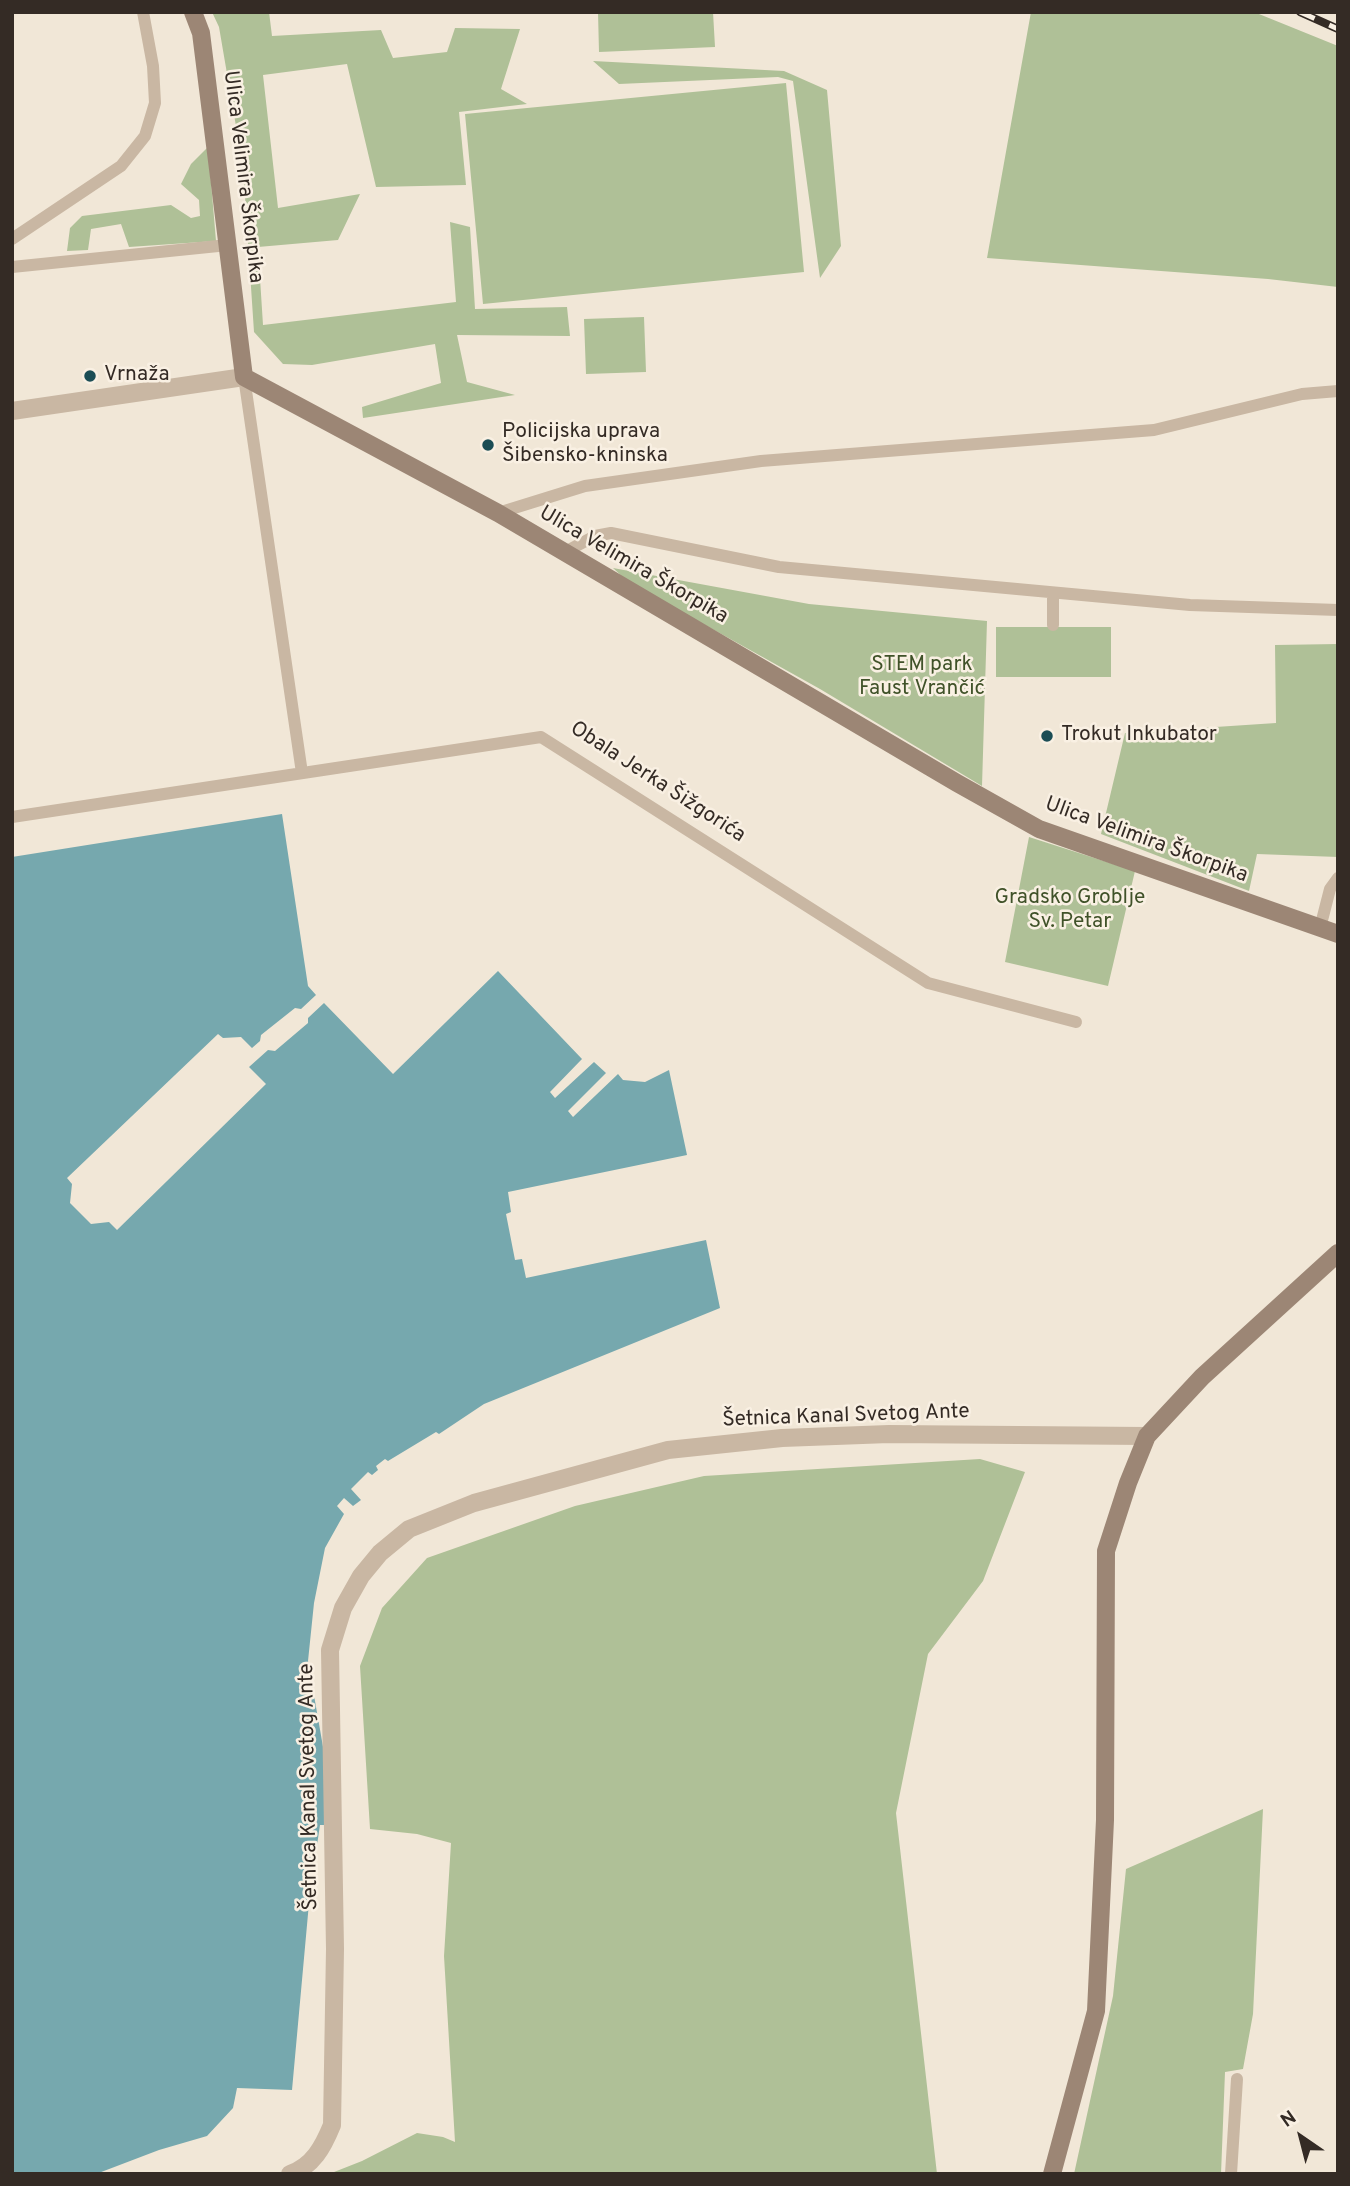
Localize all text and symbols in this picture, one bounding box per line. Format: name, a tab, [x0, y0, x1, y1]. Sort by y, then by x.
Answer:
street label: Ulica Velimira Škorpika	[216, 69, 268, 285]
place label: Vrnaža	[104, 363, 170, 389]
marker: Vrnaža	[82, 368, 98, 384]
place label: Policijska uprava Šibensko-kninska	[502, 420, 668, 470]
marker: Policijska uprava Šibensko-kninska	[480, 437, 496, 453]
street label: Ulica Velimira Škorpika	[534, 502, 732, 630]
park label: STEM park Faust Vrančić	[859, 653, 985, 703]
street label: Obala Jerka Šižgorića	[565, 717, 749, 849]
place label: Trokut Inkubator	[1061, 723, 1217, 749]
marker: Trokut Inkubator	[1039, 728, 1055, 744]
street label: Ulica Velimira Škorpika	[1041, 793, 1251, 889]
park label: Gradsko Groblje Sv. Petar	[995, 886, 1145, 936]
street label: Šetnica Kanal Svetog Ante	[722, 1400, 970, 1434]
street label: Šetnica Kanal Svetog Ante	[295, 1663, 325, 1911]
north arrow	[1266, 2102, 1336, 2172]
text: N	[1276, 2106, 1301, 2134]

